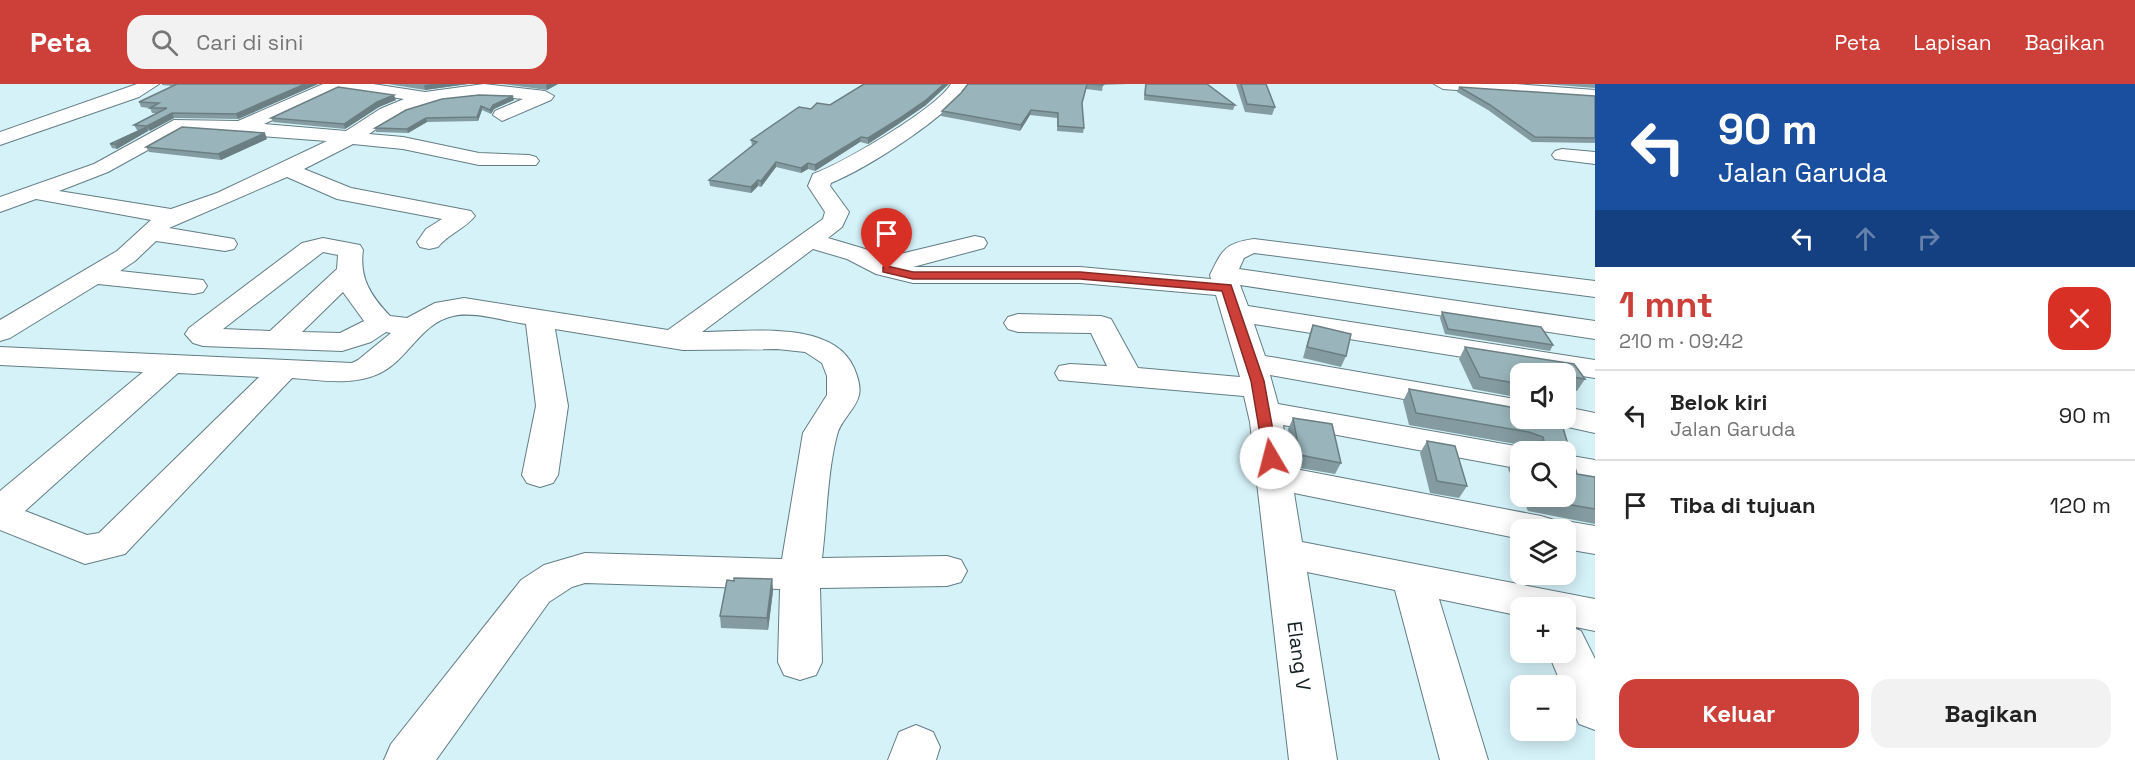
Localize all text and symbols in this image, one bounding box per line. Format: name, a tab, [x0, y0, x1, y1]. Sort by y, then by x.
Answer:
search box	[127, 15, 547, 69]
text: Peta	[30, 24, 91, 60]
icon: search	[148, 26, 181, 59]
text: Cari di sini	[196, 28, 303, 56]
text: Peta	[1835, 29, 1881, 56]
text: Lapisan	[1914, 29, 1992, 56]
text: Bagikan	[2025, 29, 2105, 56]
text: 90 m	[1718, 103, 1818, 156]
icon: left	[1619, 108, 1697, 186]
text: Jalan Garuda	[1718, 155, 1887, 190]
pin	[861, 208, 912, 270]
icon: arrive	[870, 217, 903, 250]
icon: left	[1786, 222, 1819, 255]
icon: ahead	[1849, 222, 1882, 255]
icon: right	[1912, 222, 1945, 255]
text: 1 mnt	[1619, 282, 1713, 328]
button: close	[2048, 287, 2111, 350]
text: 210 m · 09:42	[1619, 328, 1743, 354]
map controls	[1510, 363, 1576, 741]
button: sound	[1510, 363, 1576, 429]
text: Belok kiri	[1670, 388, 1767, 416]
icon: left	[1619, 399, 1652, 432]
text: 90 m	[2059, 401, 2111, 429]
text: Jalan Garuda	[1670, 416, 1796, 442]
position arrow	[1239, 426, 1303, 490]
button: search	[1510, 441, 1576, 507]
icon: arrive	[1619, 489, 1652, 522]
text: Tiba di tujuan	[1670, 491, 1816, 519]
text: 120 m	[2050, 491, 2111, 519]
button: layers	[1510, 519, 1576, 585]
button: +	[1510, 597, 1576, 663]
street label: Elang V	[1281, 620, 1317, 692]
button: −	[1510, 675, 1576, 741]
button: Keluar	[1619, 679, 1859, 748]
button: Bagikan	[1871, 679, 2111, 748]

